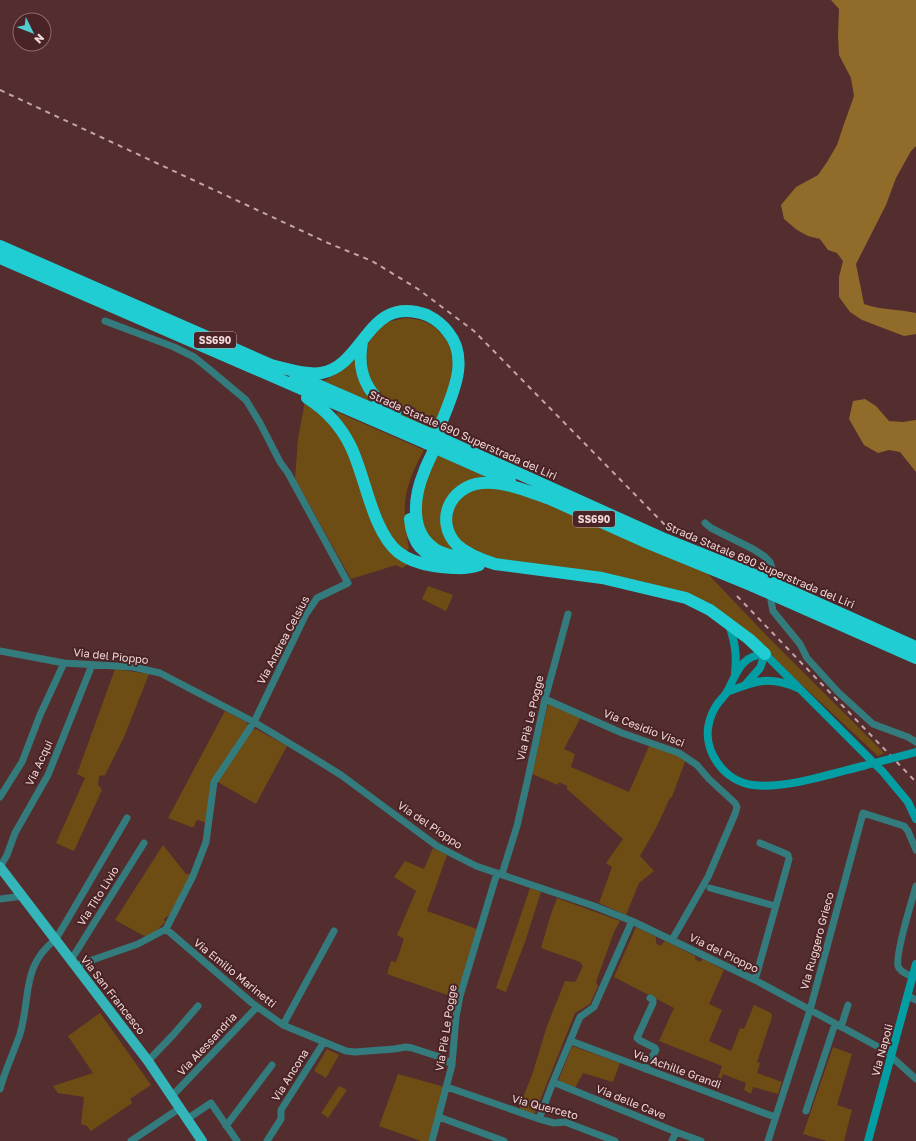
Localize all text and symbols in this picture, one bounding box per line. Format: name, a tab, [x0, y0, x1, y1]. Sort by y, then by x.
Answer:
north arrow	[12, 12, 52, 52]
text: N	[32, 32, 47, 47]
road number: SS690	[194, 332, 236, 348]
street label: Strada Statale 690 Superstrada del Liri	[367, 387, 559, 482]
road number: SS690	[573, 511, 615, 527]
street label: Strada Statale 690 Superstrada del Liri	[664, 519, 857, 610]
street label: Via Andrea Celsius	[254, 593, 311, 686]
street label: Via del Pioppo	[73, 645, 150, 666]
street label: Via Piè Le Pogge	[513, 674, 546, 762]
street label: Via Cesidio Visci	[602, 706, 687, 749]
street label: Via Acqui	[22, 738, 55, 788]
street label: Via del Pioppo	[395, 798, 466, 851]
street label: Via Tito Livio	[74, 863, 121, 928]
street label: Via Ruggero Grieco	[797, 890, 836, 991]
street label: Via del Pioppo	[687, 930, 761, 975]
street label: Via Emilio Marinetti	[192, 935, 279, 1010]
street label: Via San Francesco	[79, 953, 148, 1037]
street label: Via Piè Le Pogge	[432, 984, 459, 1072]
street label: Via Alessandria	[174, 1010, 239, 1078]
street label: Via Napoli	[868, 1022, 895, 1077]
street label: Via Ancona	[268, 1046, 311, 1103]
street label: Via Achille Grandi	[631, 1047, 723, 1091]
street label: Via delle Cave	[594, 1082, 668, 1121]
street label: Via Querceto	[511, 1091, 580, 1122]

